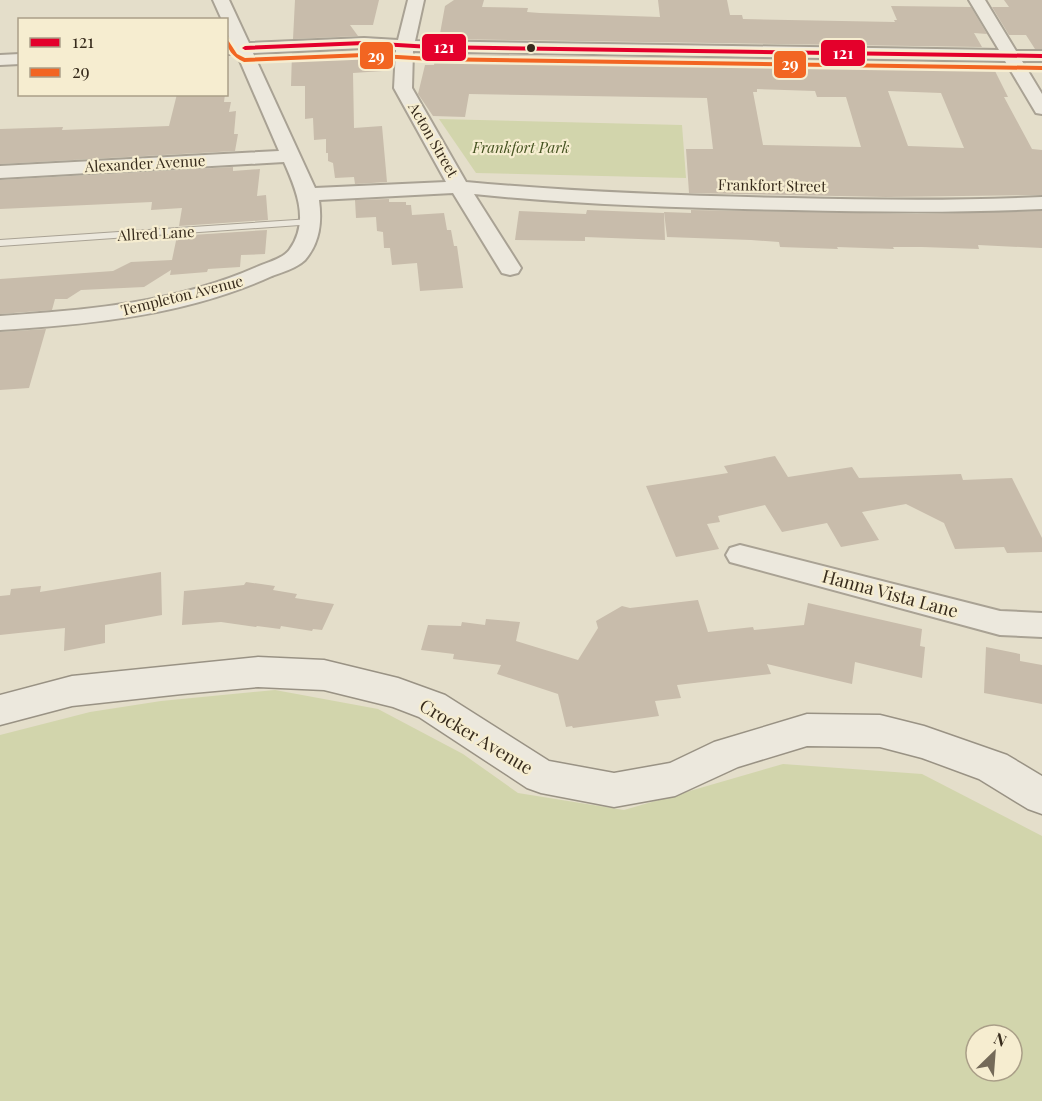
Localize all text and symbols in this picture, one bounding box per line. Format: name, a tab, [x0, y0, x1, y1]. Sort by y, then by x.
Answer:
legend	[18, 18, 228, 96]
text: 121	[72, 29, 94, 53]
line badge: 121	[421, 33, 467, 62]
text: 121	[434, 36, 454, 57]
line badge: 121	[820, 39, 866, 67]
line badge: 29	[359, 41, 394, 70]
unlabelled marker	[525, 42, 537, 54]
text: 121	[833, 42, 853, 63]
text: 29	[367, 45, 385, 66]
line badge: 29	[773, 50, 807, 79]
text: 29	[781, 53, 799, 74]
text: 29	[72, 59, 90, 83]
street label: Acton Street	[404, 98, 464, 181]
park label: Frankfort Park	[472, 137, 570, 157]
street label: Alexander Avenue	[83, 150, 206, 176]
street label: Frankfort Street	[718, 174, 827, 196]
street label: Allred Lane	[116, 221, 195, 245]
street label: Templeton Avenue	[119, 270, 245, 320]
street label: Hanna Vista Lane	[820, 563, 961, 623]
street label: Crocker Avenue	[415, 693, 538, 779]
north arrow	[964, 1023, 1024, 1083]
text: N	[991, 1027, 1011, 1051]

